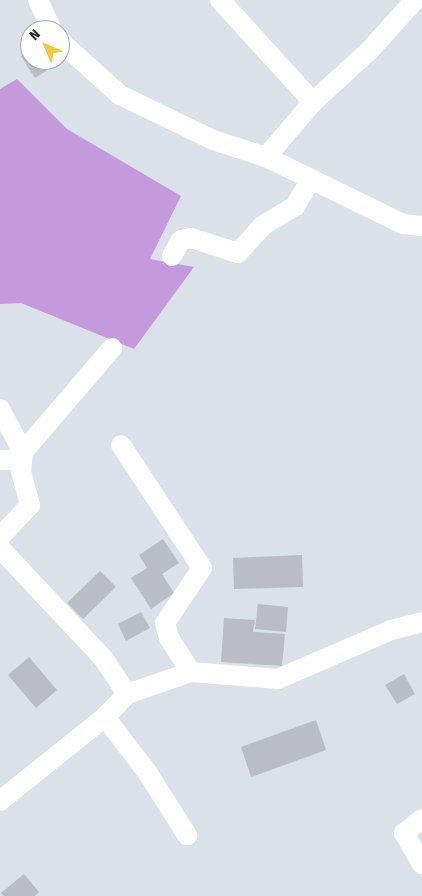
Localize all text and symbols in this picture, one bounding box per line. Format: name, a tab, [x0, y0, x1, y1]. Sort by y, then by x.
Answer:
north arrow	[20, 20, 70, 70]
text: N	[26, 26, 44, 44]

